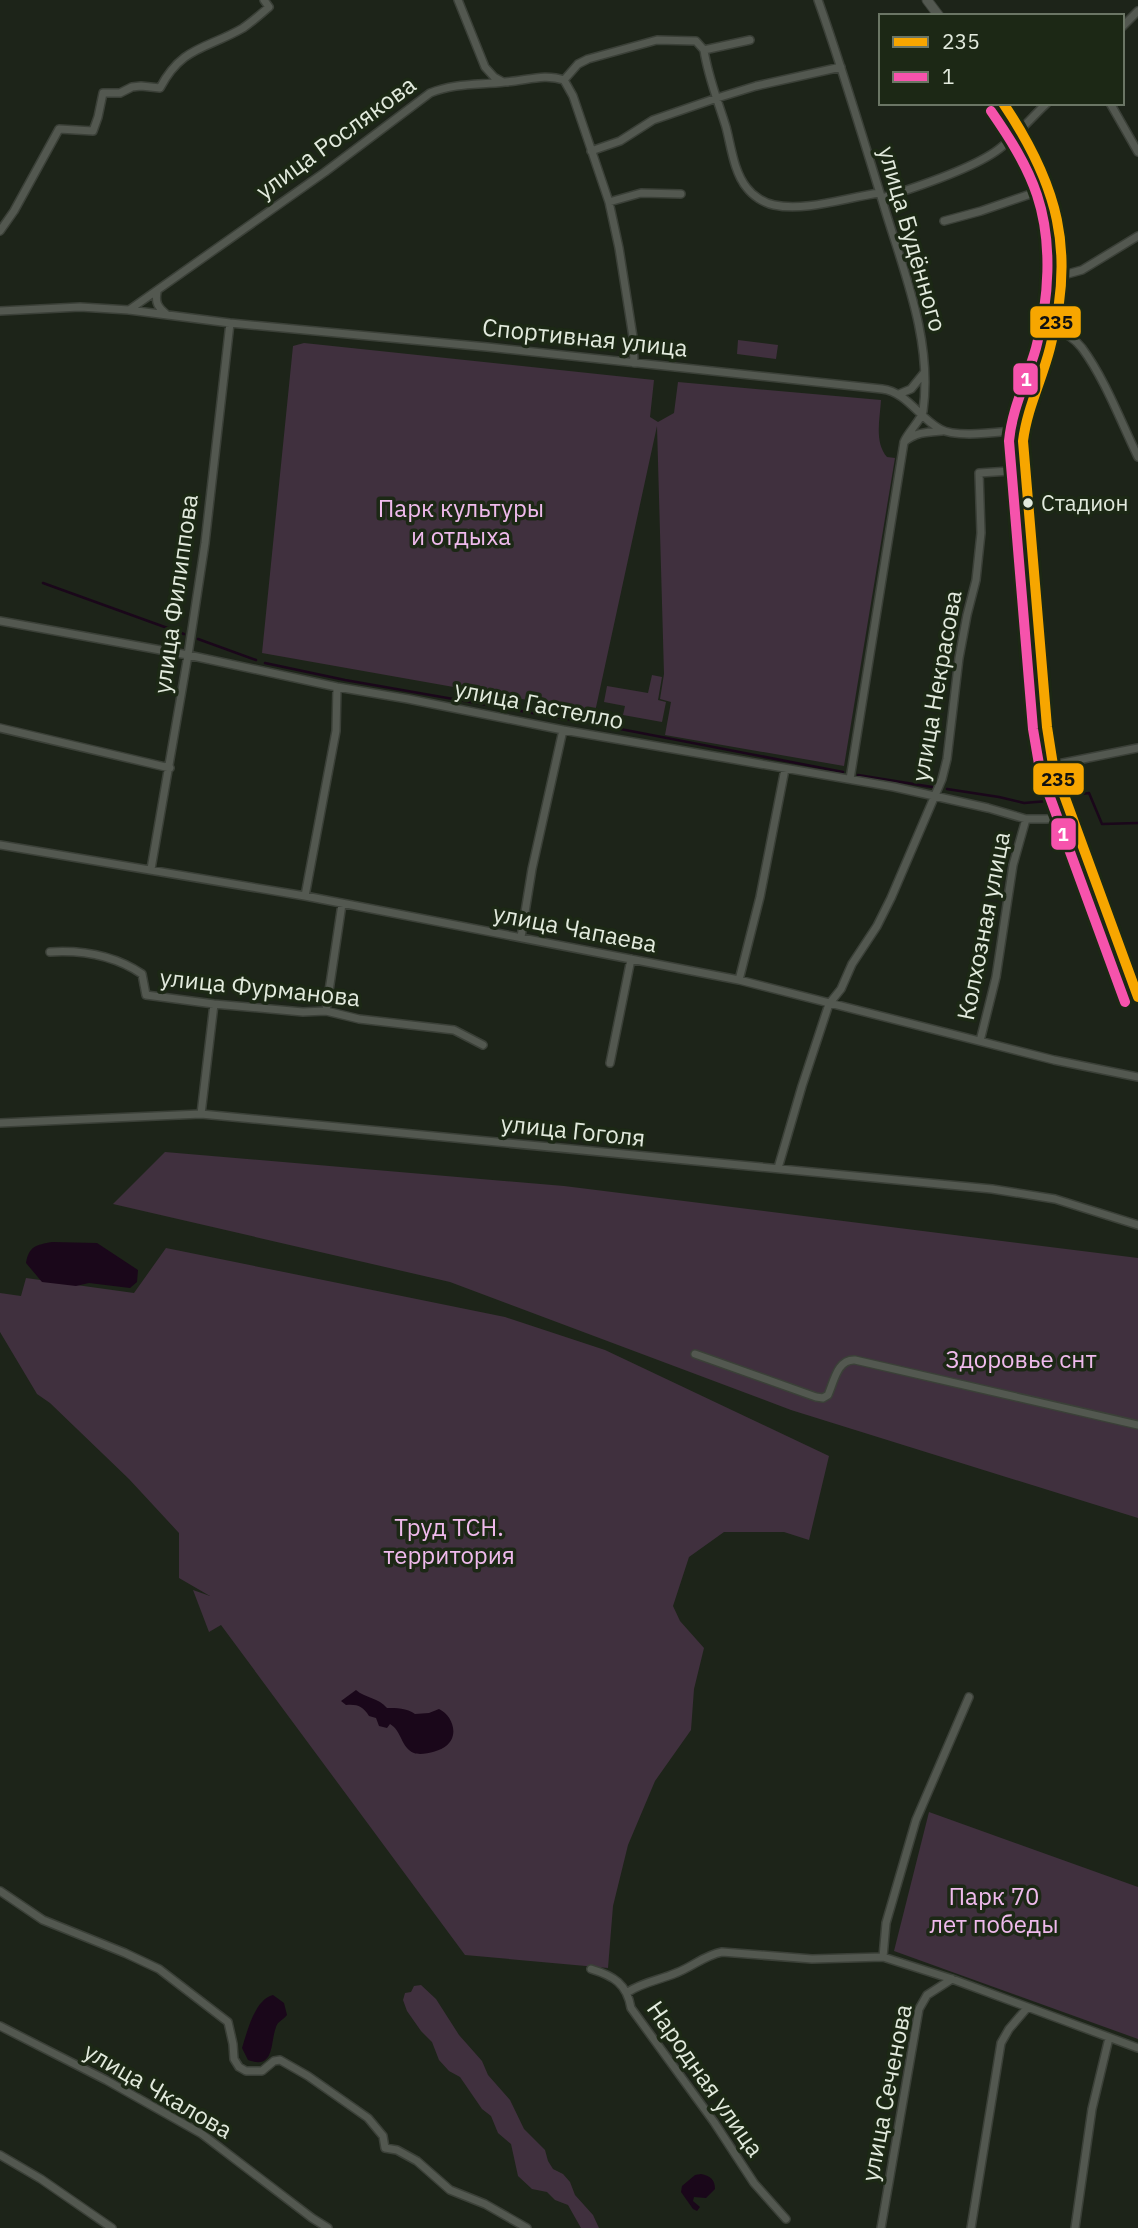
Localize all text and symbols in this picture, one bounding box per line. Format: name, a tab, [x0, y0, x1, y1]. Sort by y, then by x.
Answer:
legend	[879, 14, 1124, 105]
text: 235	[942, 27, 980, 55]
text: 1	[942, 62, 955, 90]
street label: улица Рослякова	[249, 68, 422, 206]
street label: улица Будённого	[871, 142, 955, 335]
line badge: 235	[1029, 305, 1082, 339]
street label: Спортивная улица	[481, 310, 690, 364]
text: 235	[1039, 310, 1073, 334]
line badge: 1	[1012, 362, 1039, 396]
text: 1	[1020, 367, 1032, 391]
place label: Стадион	[1041, 488, 1128, 517]
street label: улица Филиппова	[145, 492, 205, 696]
park label: Парк культуры и отдыха	[378, 492, 544, 552]
marker: Стадион	[1021, 496, 1035, 510]
street label: улица Некрасова	[903, 588, 969, 784]
street label: улица Гастелло	[452, 672, 627, 736]
line badge: 235	[1032, 762, 1085, 796]
text: 235	[1041, 767, 1075, 791]
line badge: 1	[1050, 817, 1077, 851]
text: 1	[1057, 822, 1069, 846]
street label: Колхозная улица	[949, 829, 1017, 1023]
street label: улица Чапаева	[491, 896, 660, 960]
street label: улица Фурманова	[158, 961, 362, 1013]
street label: улица Гоголя	[499, 1107, 647, 1153]
park label: Здоровье снт	[945, 1343, 1097, 1375]
park label: Труд ТСН. территория	[383, 1511, 515, 1571]
park label: Парк 70 лет победы	[929, 1880, 1059, 1940]
street label: Народная улица	[640, 1994, 772, 2163]
street label: улица Сеченова	[853, 2001, 919, 2184]
street label: улица Чкалова	[78, 2035, 239, 2146]

